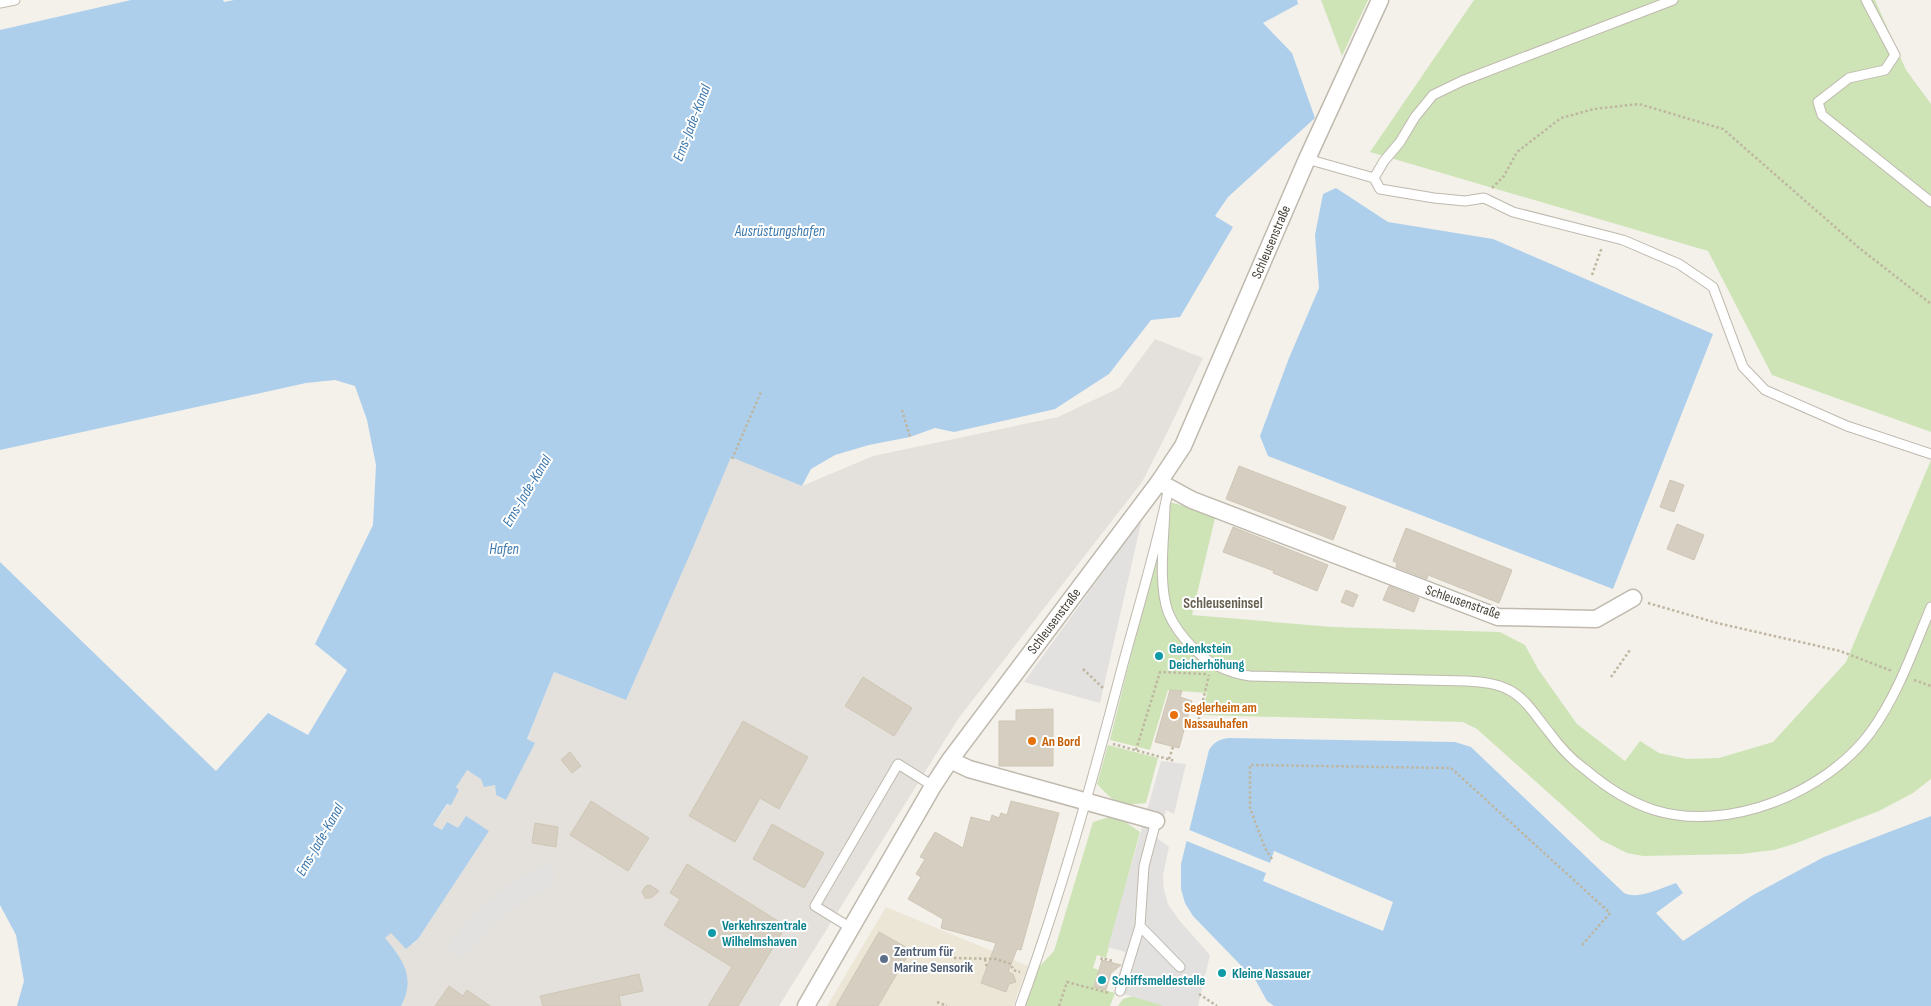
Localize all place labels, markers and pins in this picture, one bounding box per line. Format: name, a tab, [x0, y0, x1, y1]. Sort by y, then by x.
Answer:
place label: Gedenkstein Deicherhöhung	[1169, 640, 1244, 673]
marker: Gedenkstein Deicherhöhung	[1153, 650, 1165, 662]
place label: Seglerheim am Nassauhafen	[1184, 699, 1257, 732]
marker: Seglerheim am Nassauhafen	[1168, 709, 1180, 721]
place label: An Bord	[1041, 733, 1080, 750]
marker: An Bord	[1026, 735, 1038, 747]
place label: Verkehrszentrale Wilhelmshaven	[722, 917, 807, 950]
marker: Verkehrszentrale Wilhelmshaven	[706, 927, 718, 939]
place label: Zentrum für Marine Sensorik	[894, 943, 973, 976]
marker: Zentrum für Marine Sensorik	[878, 953, 890, 965]
place label: Kleine Nassauer	[1232, 965, 1312, 982]
marker: Kleine Nassauer	[1216, 967, 1228, 979]
place label: Schiffsmeldestelle	[1112, 972, 1205, 989]
marker: Schiffsmeldestelle	[1096, 974, 1108, 986]

